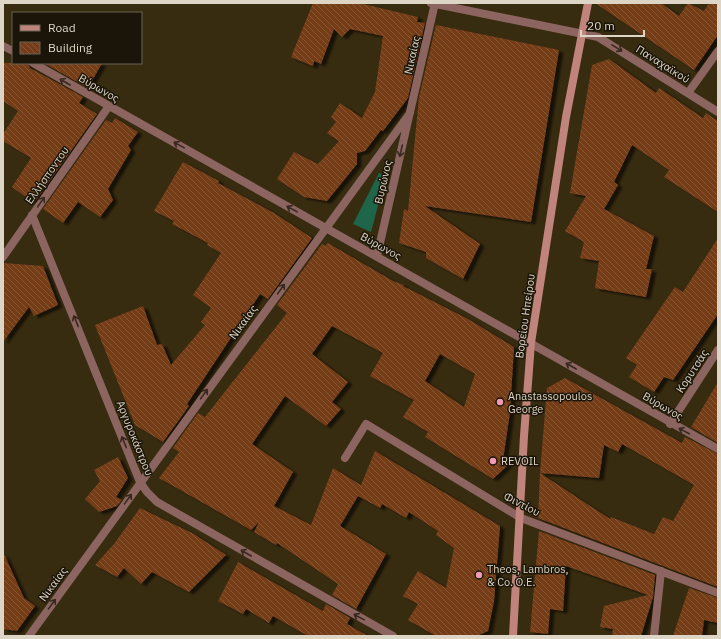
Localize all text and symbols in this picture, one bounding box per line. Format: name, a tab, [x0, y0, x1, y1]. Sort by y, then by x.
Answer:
legend	[12, 12, 142, 64]
scale bar	[581, 12, 644, 38]
text: 20 m	[587, 18, 615, 33]
text: Road	[48, 20, 76, 35]
street label: Νικαίας	[401, 34, 423, 76]
text: Building	[48, 40, 93, 55]
street label: Παναχαϊκού	[633, 42, 693, 86]
one-way arrow	[611, 45, 623, 53]
street label: Βύρωνος	[76, 71, 122, 105]
one-way arrow	[59, 77, 71, 85]
one-way arrow	[173, 141, 185, 149]
street label: Ελλήσποντου	[22, 144, 72, 206]
one-way arrow	[397, 144, 405, 157]
street label: Βυρώνος	[371, 159, 395, 205]
one-way arrow	[37, 197, 45, 208]
one-way arrow	[286, 204, 298, 212]
street label: Βύρωνος	[358, 229, 404, 263]
street label: Βορείου Ηπείρου	[512, 273, 538, 359]
one-way arrow	[277, 284, 285, 295]
street label: Νικαίας	[226, 302, 260, 342]
one-way arrow	[71, 316, 79, 328]
street label: Κορυτσάς	[673, 347, 711, 395]
one-way arrow	[565, 362, 577, 370]
one-way arrow	[200, 389, 209, 400]
place label: Anastassopoulos George	[508, 389, 592, 416]
street label: Βύρωνος	[640, 389, 686, 423]
marker: Anastassopoulos George	[495, 397, 505, 407]
street label: Αργυροκάστρου	[114, 398, 156, 478]
one-way arrow	[678, 426, 690, 434]
one-way arrow	[120, 436, 128, 448]
place label: REVOIL	[501, 454, 539, 468]
marker: REVOIL	[488, 456, 498, 466]
street label: Φιντίου	[501, 489, 543, 519]
one-way arrow	[124, 494, 132, 505]
one-way arrow	[240, 548, 252, 556]
place label: Theos, Lambros, & Co. O.E.	[487, 562, 568, 589]
street label: Νικαίας	[36, 564, 70, 604]
marker: Theos, Lambros, & Co. O.E.	[474, 570, 484, 580]
one-way arrow	[48, 599, 56, 610]
one-way arrow	[353, 613, 365, 620]

